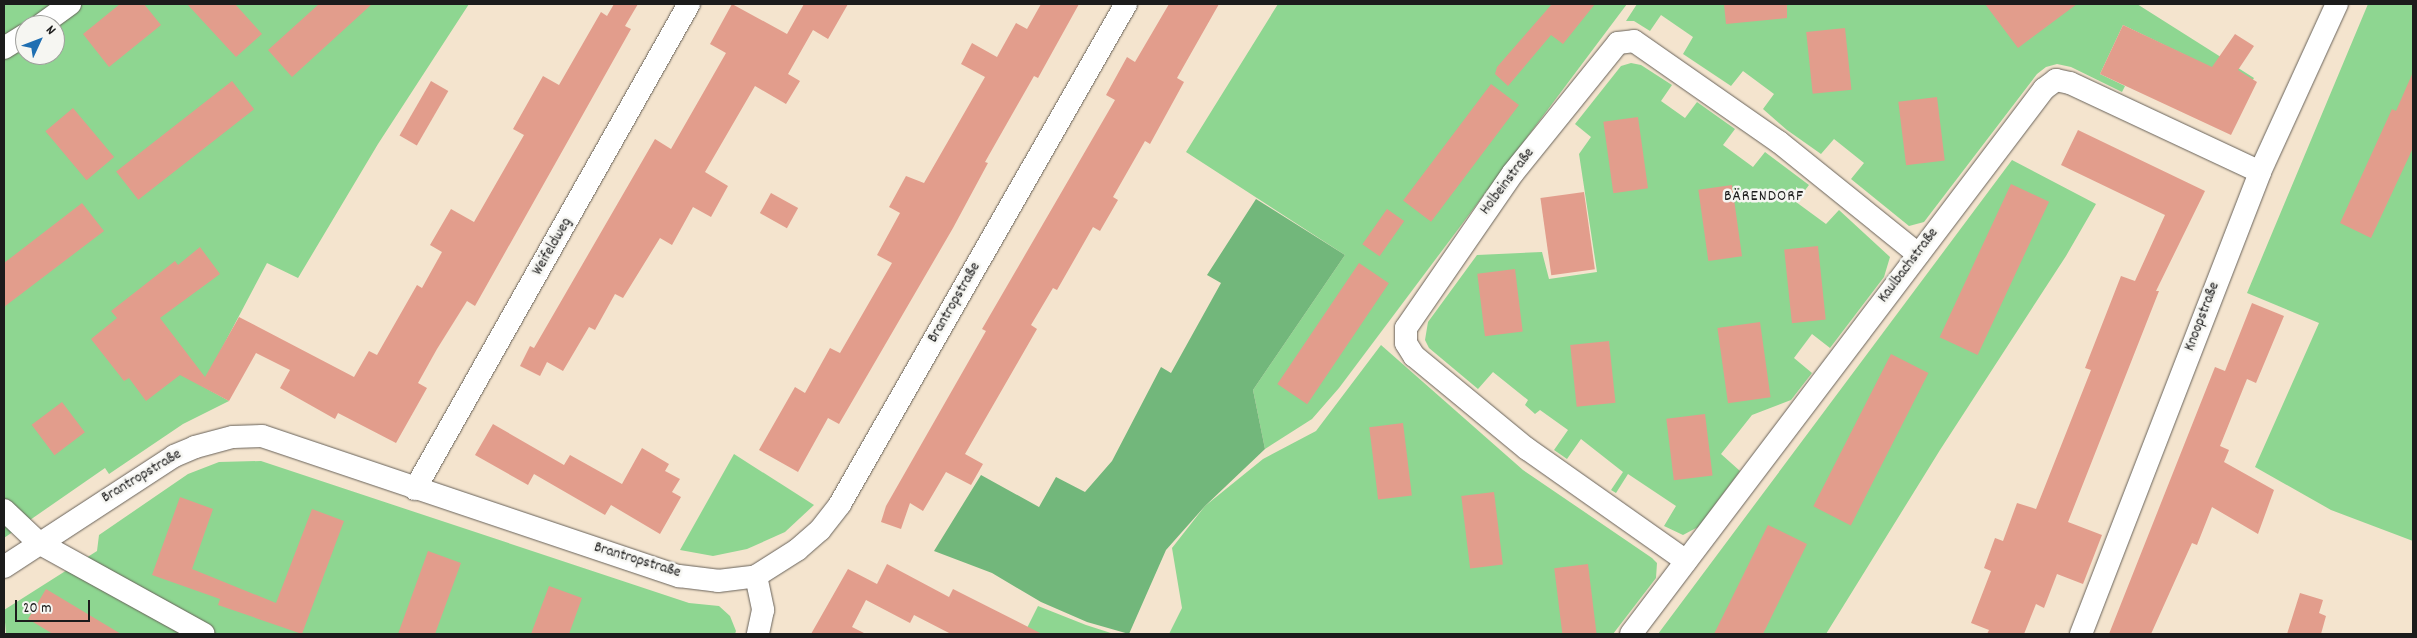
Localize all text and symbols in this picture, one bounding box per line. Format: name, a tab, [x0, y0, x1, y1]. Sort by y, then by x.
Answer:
north arrow	[15, 15, 65, 65]
text: N	[41, 21, 60, 40]
street label: Holbeinstraße	[1477, 145, 1539, 219]
district label: BÄRENDORF	[1723, 187, 1805, 207]
street label: Weifeldweg	[529, 215, 577, 279]
street label: Kaulbachstraße	[1875, 225, 1943, 307]
street label: Brantropstraße	[925, 260, 985, 346]
street label: Knoopstraße	[2182, 280, 2224, 354]
street label: Brantropstraße	[99, 446, 185, 508]
street label: Brantropstraße	[592, 539, 682, 583]
scale bar	[18, 590, 92, 622]
text: 20 m	[23, 598, 51, 620]

